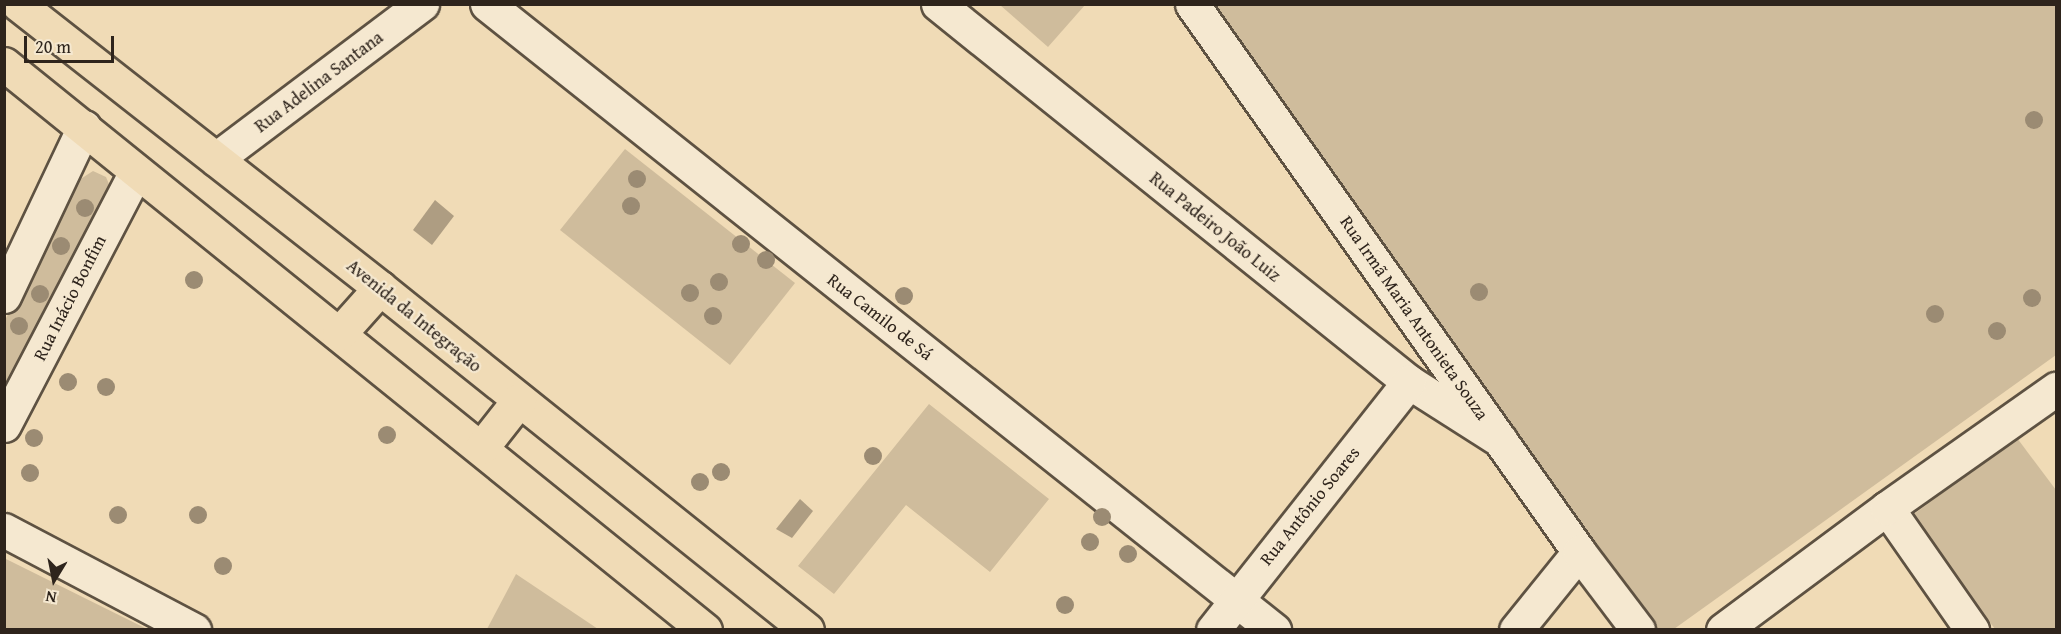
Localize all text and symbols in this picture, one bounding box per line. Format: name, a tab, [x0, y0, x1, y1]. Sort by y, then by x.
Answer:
scale bar	[27, 24, 117, 62]
street label: Rua Adelina Santana	[251, 27, 387, 137]
text: 20 m	[35, 33, 71, 60]
street label: Rua Padeiro João Luiz	[1145, 168, 1285, 286]
street label: Rua Irmã Maria Antonieta Souza	[1335, 212, 1493, 424]
street label: Rua Inácio Bonfim	[29, 232, 111, 364]
street label: Avenida da Integração	[342, 255, 486, 377]
street label: Rua Camilo de Sá	[823, 269, 937, 365]
street label: Rua Antônio Soares	[1255, 442, 1365, 570]
north arrow	[24, 550, 84, 610]
text: N	[44, 585, 58, 610]

